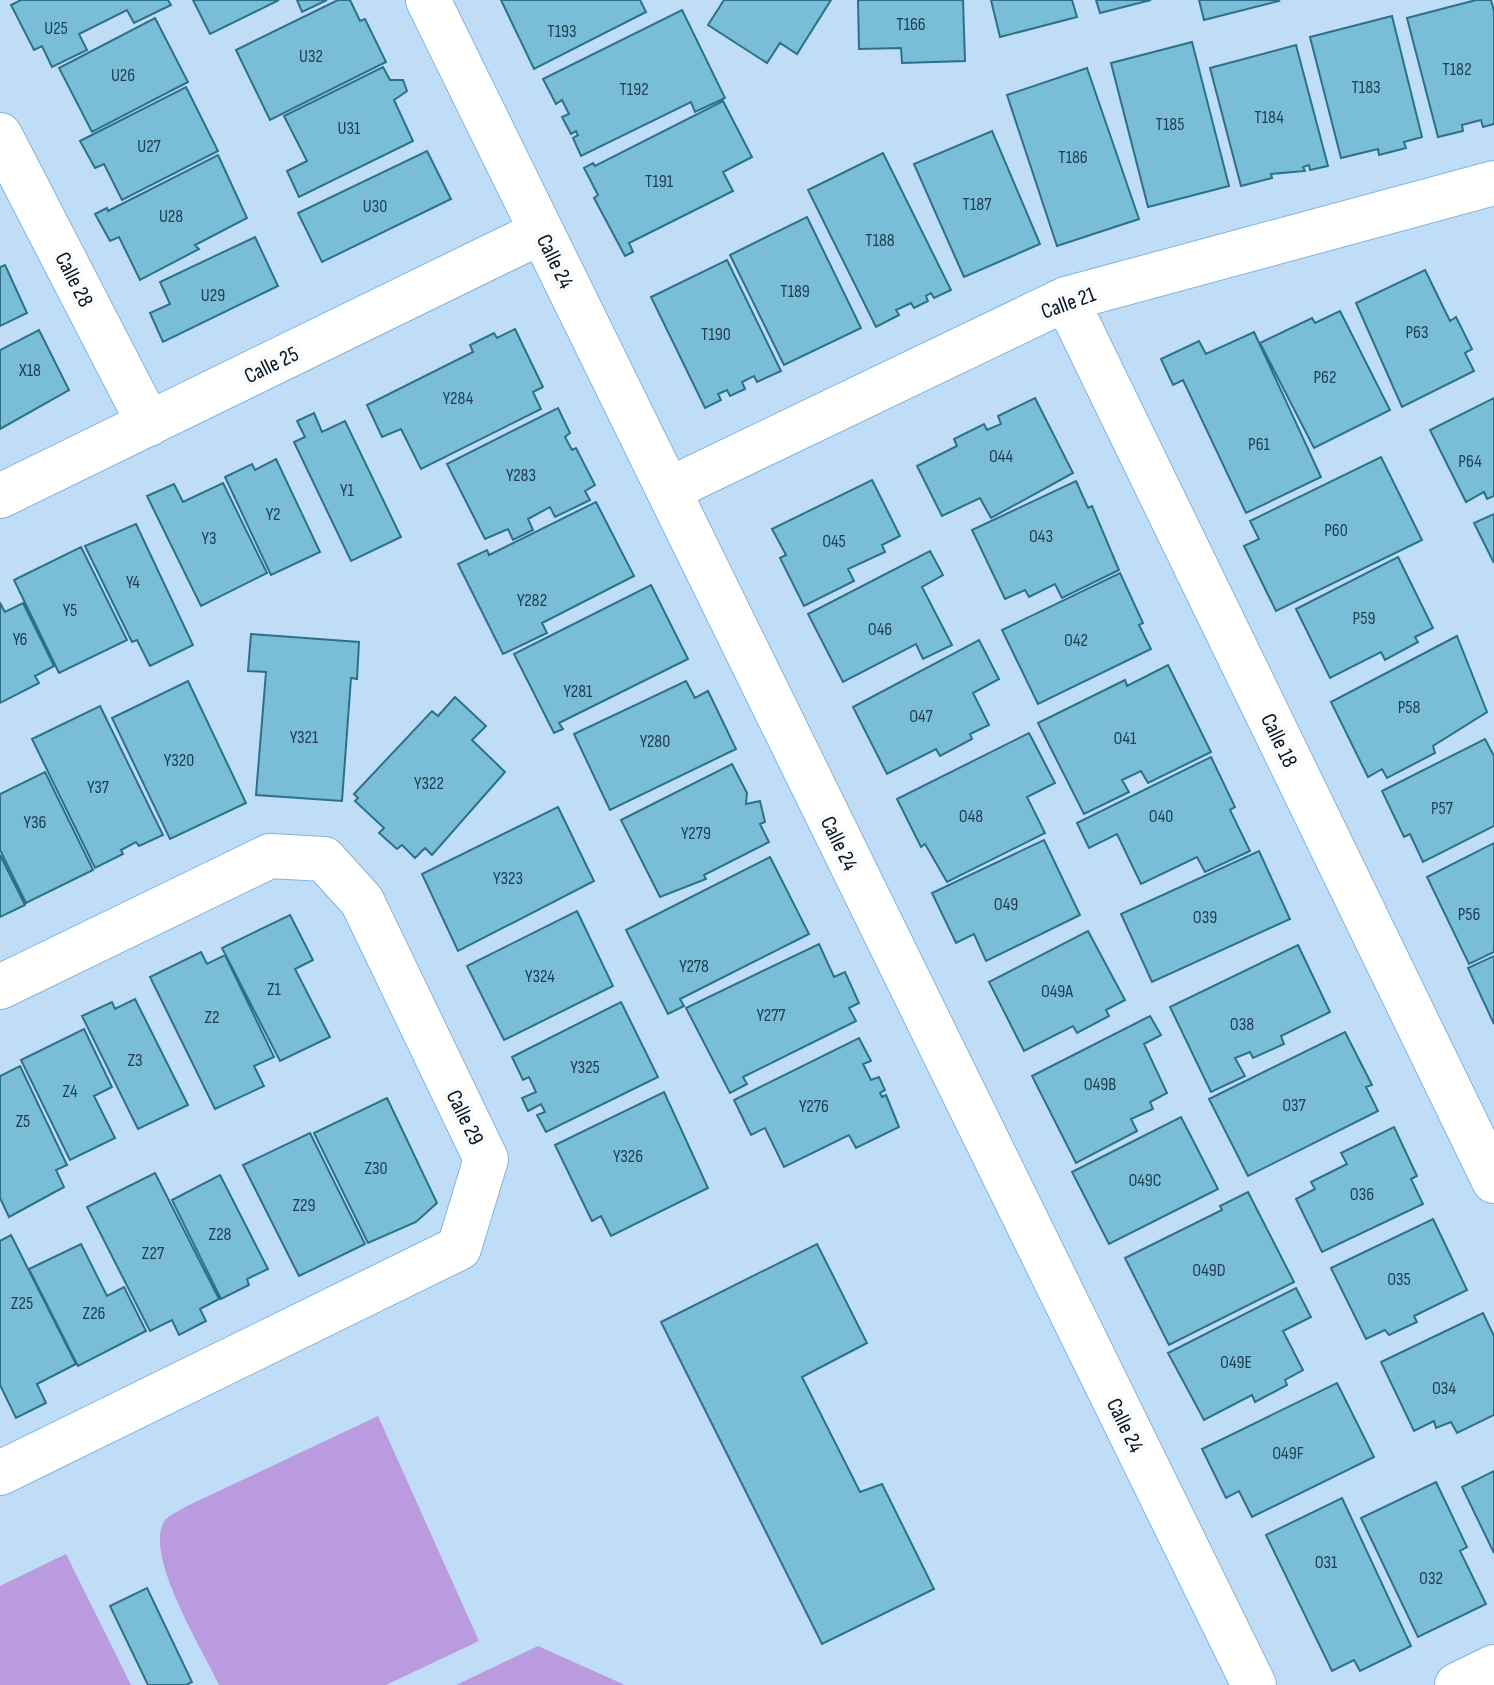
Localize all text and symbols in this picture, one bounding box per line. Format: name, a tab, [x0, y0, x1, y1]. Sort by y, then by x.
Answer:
house number: T166	[896, 14, 926, 35]
house number: U25	[44, 18, 68, 39]
house number: T193	[547, 21, 577, 42]
house number: U32	[299, 46, 323, 67]
house number: T182	[1442, 59, 1472, 80]
house number: U26	[111, 65, 135, 86]
house number: T183	[1351, 77, 1381, 98]
house number: T192	[619, 79, 649, 100]
house number: T184	[1254, 107, 1284, 128]
house number: T185	[1156, 114, 1184, 135]
house number: U31	[338, 118, 361, 139]
house number: U27	[137, 136, 162, 157]
house number: T186	[1058, 147, 1088, 168]
house number: T191	[645, 171, 674, 192]
house number: T187	[963, 194, 992, 215]
house number: U30	[363, 196, 387, 217]
house number: U28	[159, 206, 183, 227]
street label: Calle 24	[530, 230, 579, 293]
house number: T188	[865, 230, 895, 251]
street label: Calle 28	[48, 248, 99, 312]
house number: T189	[780, 281, 810, 302]
street label: Calle 21	[1038, 281, 1100, 326]
house number: U29	[201, 285, 225, 306]
house number: P63	[1405, 322, 1429, 343]
house number: T190	[701, 324, 731, 345]
street label: Calle 25	[240, 341, 303, 390]
house number: X18	[18, 360, 41, 381]
house number: P62	[1313, 367, 1337, 388]
house number: Y284	[443, 388, 474, 409]
house number: P61	[1248, 434, 1271, 455]
house number: O44	[989, 446, 1013, 467]
house number: P64	[1458, 451, 1482, 472]
house number: Y283	[506, 465, 536, 486]
house number: Y1	[340, 480, 355, 501]
house number: Y2	[266, 504, 280, 525]
house number: P60	[1324, 520, 1348, 541]
house number: O43	[1029, 526, 1053, 547]
house number: Y3	[202, 528, 216, 549]
house number: O45	[822, 531, 846, 552]
house number: Y4	[126, 572, 140, 593]
house number: Y282	[517, 590, 547, 611]
house number: Y5	[63, 600, 77, 621]
house number: P59	[1353, 608, 1375, 629]
house number: O46	[868, 619, 892, 640]
house number: Y6	[13, 629, 27, 650]
house number: O42	[1064, 630, 1088, 651]
house number: Y281	[564, 681, 593, 702]
house number: P58	[1398, 697, 1420, 718]
house number: O47	[909, 706, 934, 727]
street label: Calle 18	[1254, 709, 1303, 772]
house number: Y321	[290, 727, 319, 748]
house number: O41	[1114, 728, 1137, 749]
house number: Y280	[640, 731, 670, 752]
house number: Y320	[164, 750, 194, 771]
house number: Y322	[414, 773, 444, 794]
house number: Y37	[87, 777, 110, 798]
house number: P57	[1431, 798, 1454, 819]
house number: O48	[959, 806, 983, 827]
house number: O40	[1149, 806, 1173, 827]
house number: Y36	[24, 812, 47, 833]
street label: Calle 24	[814, 812, 863, 875]
house number: Y279	[681, 823, 711, 844]
house number: Y323	[493, 868, 523, 889]
house number: O49	[994, 894, 1018, 915]
house number: P56	[1458, 904, 1480, 925]
house number: O39	[1193, 907, 1217, 928]
house number: Y278	[679, 956, 709, 977]
house number: Y324	[525, 966, 555, 987]
house number: Z1	[267, 979, 282, 1000]
house number: O49A	[1041, 981, 1073, 1002]
house number: Y277	[756, 1005, 786, 1026]
house number: Z2	[204, 1007, 220, 1028]
house number: O38	[1230, 1014, 1254, 1035]
house number: Z3	[127, 1050, 143, 1071]
house number: Y325	[570, 1057, 600, 1078]
house number: O49B	[1084, 1074, 1116, 1095]
house number: Z4	[63, 1081, 78, 1102]
street label: Calle 29	[440, 1086, 490, 1150]
house number: O37	[1282, 1095, 1307, 1116]
house number: Y276	[799, 1096, 829, 1117]
house number: Z5	[16, 1111, 30, 1132]
house number: Y326	[613, 1146, 643, 1167]
house number: Z30	[364, 1158, 388, 1179]
house number: O49C	[1128, 1170, 1162, 1191]
house number: O36	[1350, 1184, 1374, 1205]
house number: Z29	[292, 1195, 316, 1216]
house number: Z28	[209, 1224, 232, 1245]
house number: Z27	[142, 1243, 165, 1264]
house number: O49D	[1192, 1260, 1226, 1281]
house number: O35	[1387, 1269, 1411, 1290]
house number: Z25	[11, 1293, 33, 1314]
house number: Z26	[83, 1303, 106, 1324]
house number: O49E	[1220, 1352, 1252, 1373]
house number: O34	[1432, 1378, 1456, 1399]
street label: Calle 24	[1100, 1394, 1149, 1457]
house number: O49F	[1272, 1443, 1304, 1464]
house number: O31	[1315, 1552, 1338, 1573]
house number: O32	[1419, 1568, 1443, 1589]

